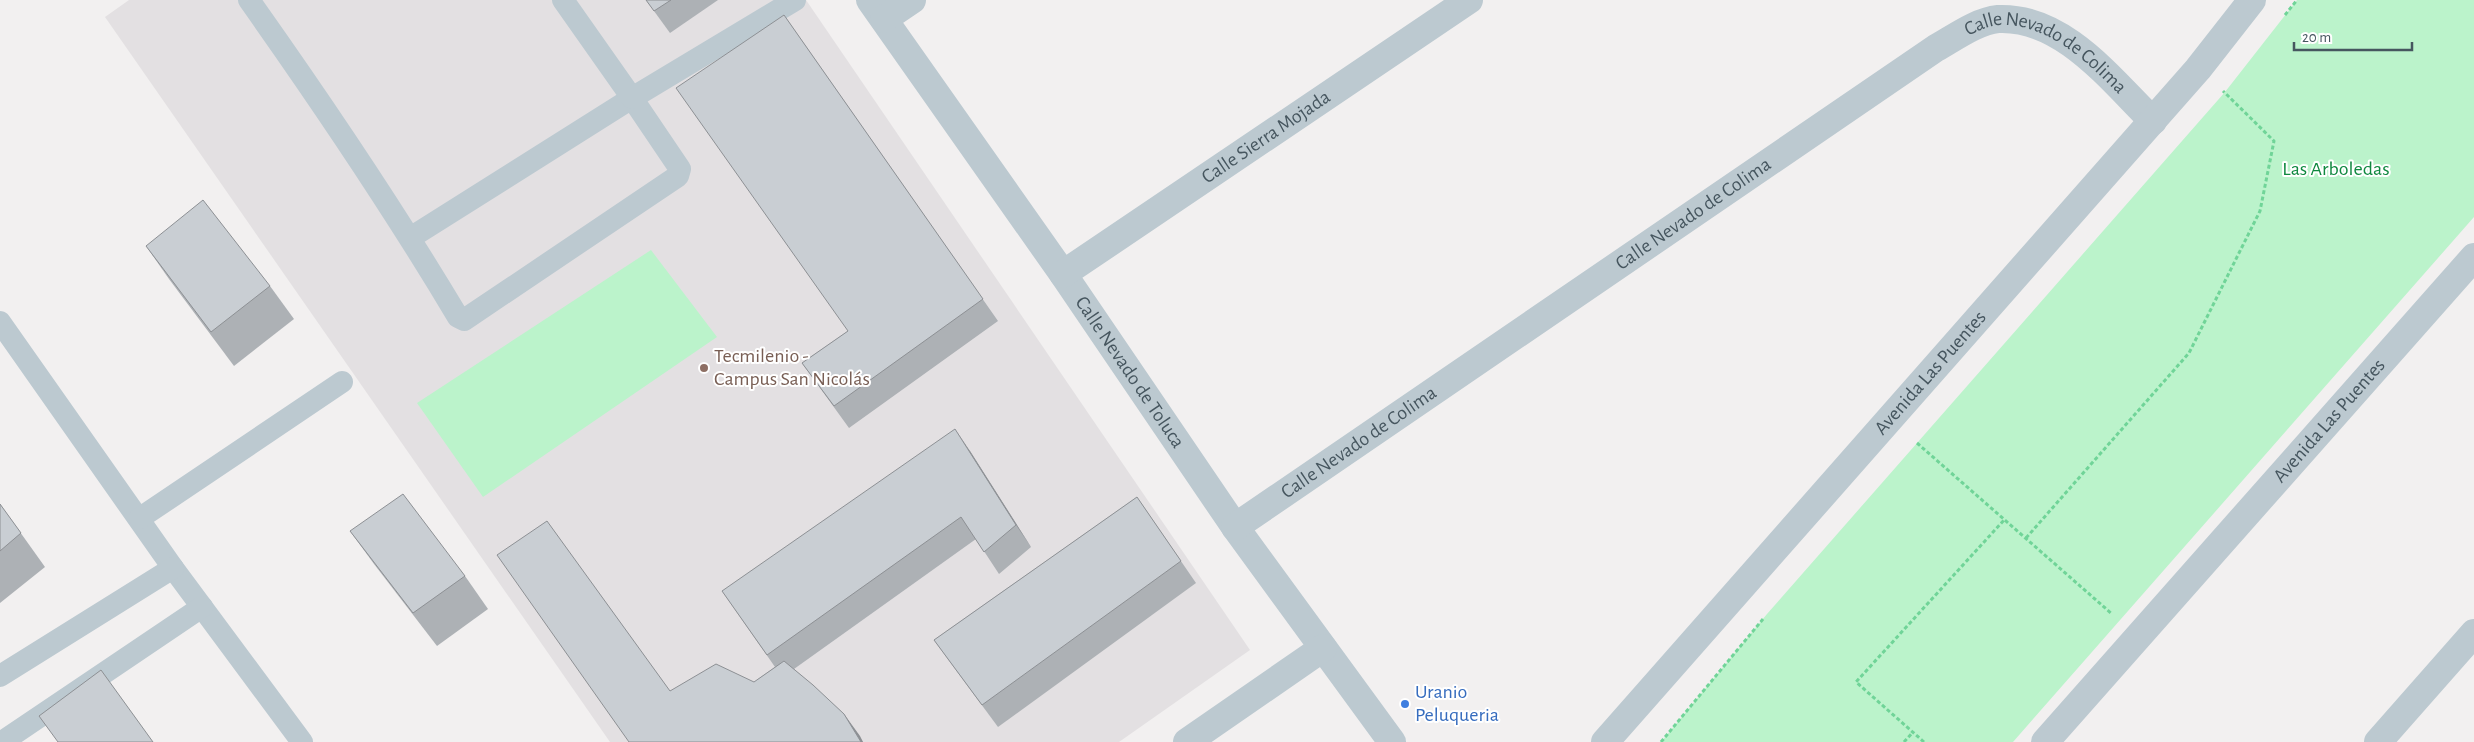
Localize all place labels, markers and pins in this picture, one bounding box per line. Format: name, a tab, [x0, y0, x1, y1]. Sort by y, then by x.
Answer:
place label: Tecmilenio - Campus San Nicolás	[714, 346, 870, 389]
marker: Tecmilenio - Campus San Nicolás	[698, 362, 710, 374]
place label: Uranio Peluqueria	[1415, 682, 1499, 725]
marker: Uranio Peluqueria	[1399, 698, 1411, 710]

